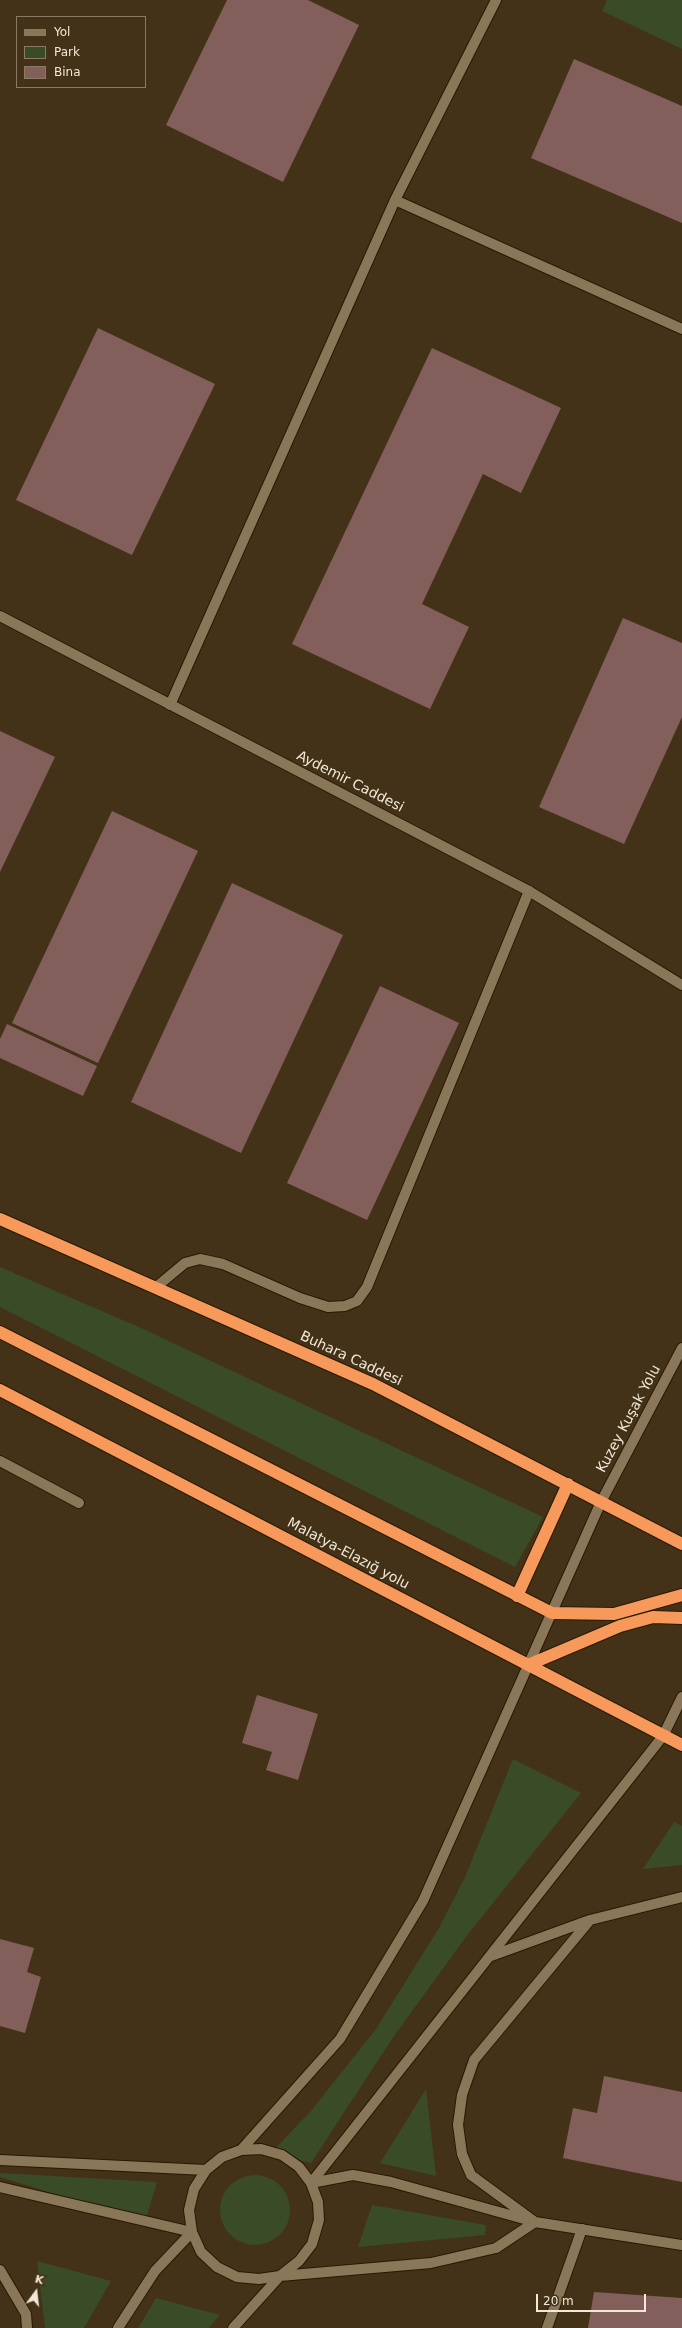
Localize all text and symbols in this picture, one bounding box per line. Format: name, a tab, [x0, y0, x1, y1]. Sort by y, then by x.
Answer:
legend	[16, 16, 146, 88]
text: Yol	[54, 25, 70, 39]
text: Park	[54, 45, 80, 59]
text: Bina	[54, 65, 81, 79]
street label: Aydemir Caddesi	[294, 748, 406, 816]
street label: Buhara Caddesi	[297, 1328, 405, 1390]
street label: Kuzey Kuşak Yolu	[593, 1362, 665, 1476]
street label: Malatya-Elazığ yolu	[284, 1515, 412, 1593]
north arrow	[16, 2272, 56, 2312]
text: K	[33, 2273, 45, 2287]
scale bar	[538, 2286, 648, 2312]
text: 20 m	[543, 2294, 574, 2308]

